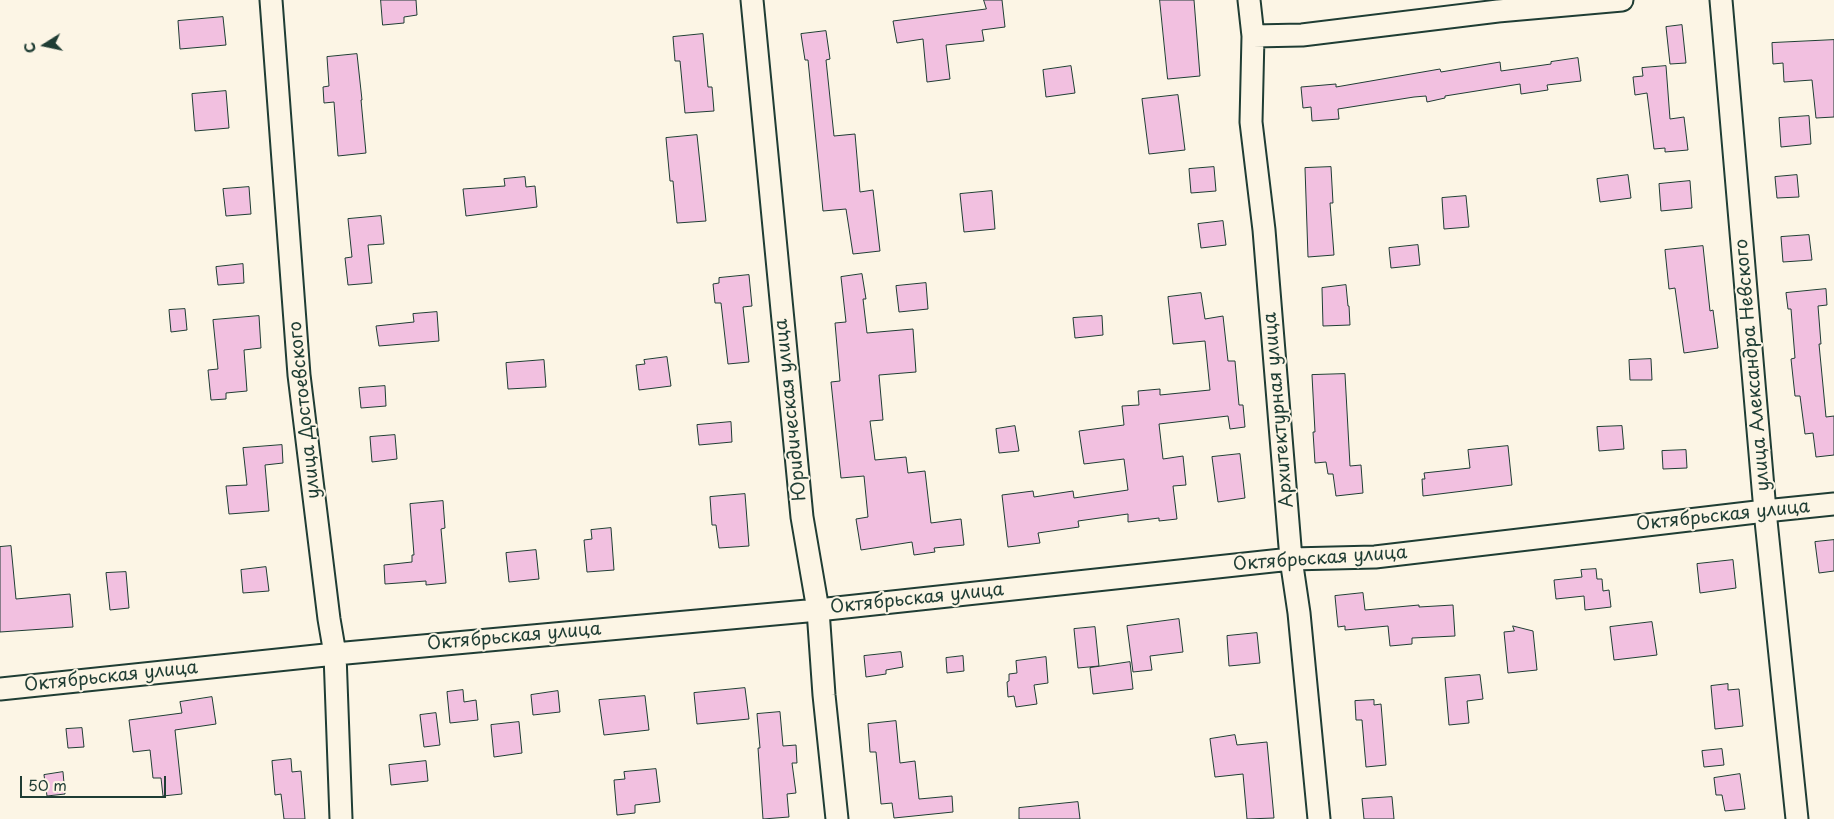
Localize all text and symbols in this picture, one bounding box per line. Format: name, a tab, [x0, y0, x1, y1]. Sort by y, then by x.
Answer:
north arrow	[20, 20, 70, 70]
text: С	[18, 41, 41, 55]
street label: улица Александра Невского	[1731, 238, 1775, 492]
street label: Архитектурная улица	[1260, 311, 1298, 509]
street label: Юридическая улица	[771, 318, 811, 502]
street label: улица Достоевского	[285, 320, 325, 500]
street label: Октябрьская улица	[1635, 496, 1811, 536]
street label: Октябрьская улица	[1232, 542, 1408, 576]
street label: Октябрьская улица	[829, 579, 1005, 619]
street label: Октябрьская улица	[426, 619, 602, 655]
street label: Октябрьская улица	[23, 657, 199, 697]
scale bar	[22, 766, 169, 798]
text: 50 m	[28, 773, 67, 796]

